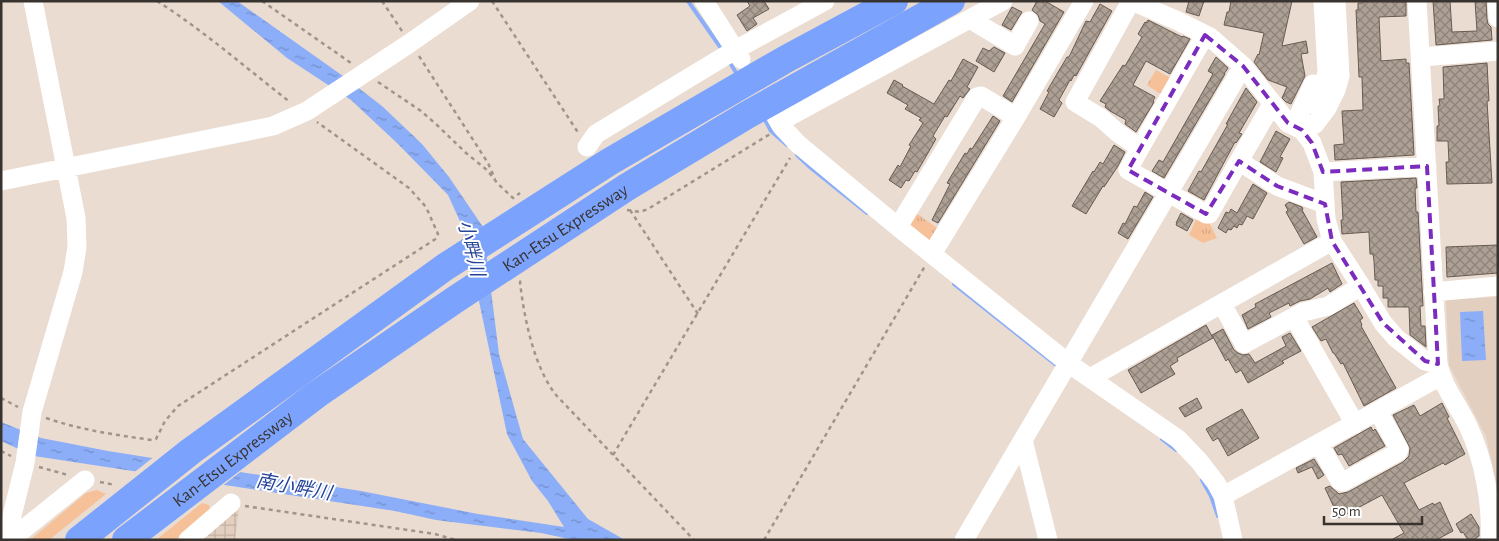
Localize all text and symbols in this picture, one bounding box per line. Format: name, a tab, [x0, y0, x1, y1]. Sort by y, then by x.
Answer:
street label: Kan-Etsu Expressway	[500, 181, 632, 276]
water label: 小畔川	[454, 218, 488, 280]
street label: Kan-Etsu Expressway	[170, 408, 297, 511]
water label: 南小畔川	[255, 471, 335, 504]
scale bar	[1324, 494, 1422, 526]
text: 50 m	[1332, 504, 1361, 519]

